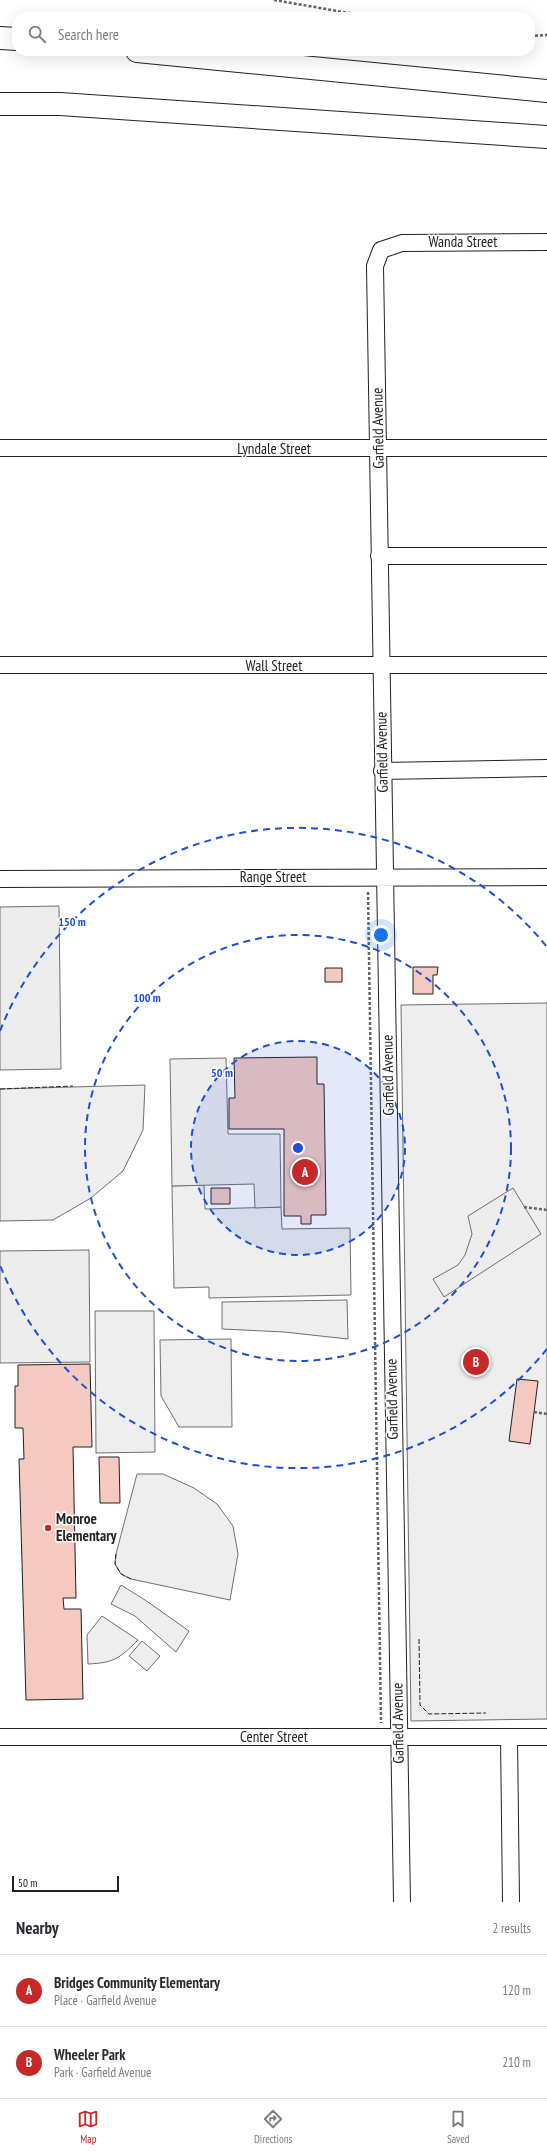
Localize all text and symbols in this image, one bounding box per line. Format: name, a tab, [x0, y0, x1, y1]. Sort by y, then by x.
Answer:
search box	[12, 12, 535, 56]
icon: search	[26, 23, 48, 45]
text: Search here	[58, 25, 119, 44]
street label: Wanda Street	[429, 232, 497, 251]
street label: Garfield Avenue	[367, 387, 388, 469]
street label: Lyndale Street	[237, 439, 311, 458]
street label: Wall Street	[246, 656, 302, 675]
street label: Garfield Avenue	[371, 711, 392, 793]
street label: Range Street	[240, 867, 306, 886]
text: 150 m	[58, 914, 86, 929]
your location	[371, 925, 391, 945]
text: 100 m	[133, 990, 161, 1005]
street label: Garfield Avenue	[377, 1034, 398, 1116]
text: 50 m	[211, 1065, 233, 1080]
centre of rings	[291, 1141, 305, 1155]
pin: A	[292, 1157, 318, 1187]
pin: B	[463, 1347, 489, 1377]
street label: Garfield Avenue	[381, 1358, 402, 1440]
place label: Monroe Elementary	[56, 1509, 118, 1545]
marker: Monroe Elementary	[43, 1523, 53, 1533]
street label: Garfield Avenue	[387, 1682, 408, 1764]
street label: Center Street	[240, 1727, 308, 1746]
scale bar	[12, 1874, 119, 1893]
text: 50 m	[18, 1876, 37, 1890]
text: Nearby	[16, 1917, 59, 1939]
text: 2 results	[492, 1920, 531, 1937]
text: Bridges Community Elementary	[54, 1973, 220, 1992]
text: A	[26, 1982, 32, 1999]
text: 120 m	[502, 1982, 531, 1999]
text: Place · Garfield Avenue	[54, 1992, 156, 2009]
text: Wheeler Park	[54, 2045, 125, 2064]
text: B	[26, 2054, 32, 2071]
text: 210 m	[502, 2054, 531, 2071]
text: Park · Garfield Avenue	[54, 2064, 151, 2081]
tab: Map	[77, 2108, 99, 2146]
tab: Directions	[254, 2108, 292, 2146]
tab: Saved	[447, 2108, 470, 2146]

